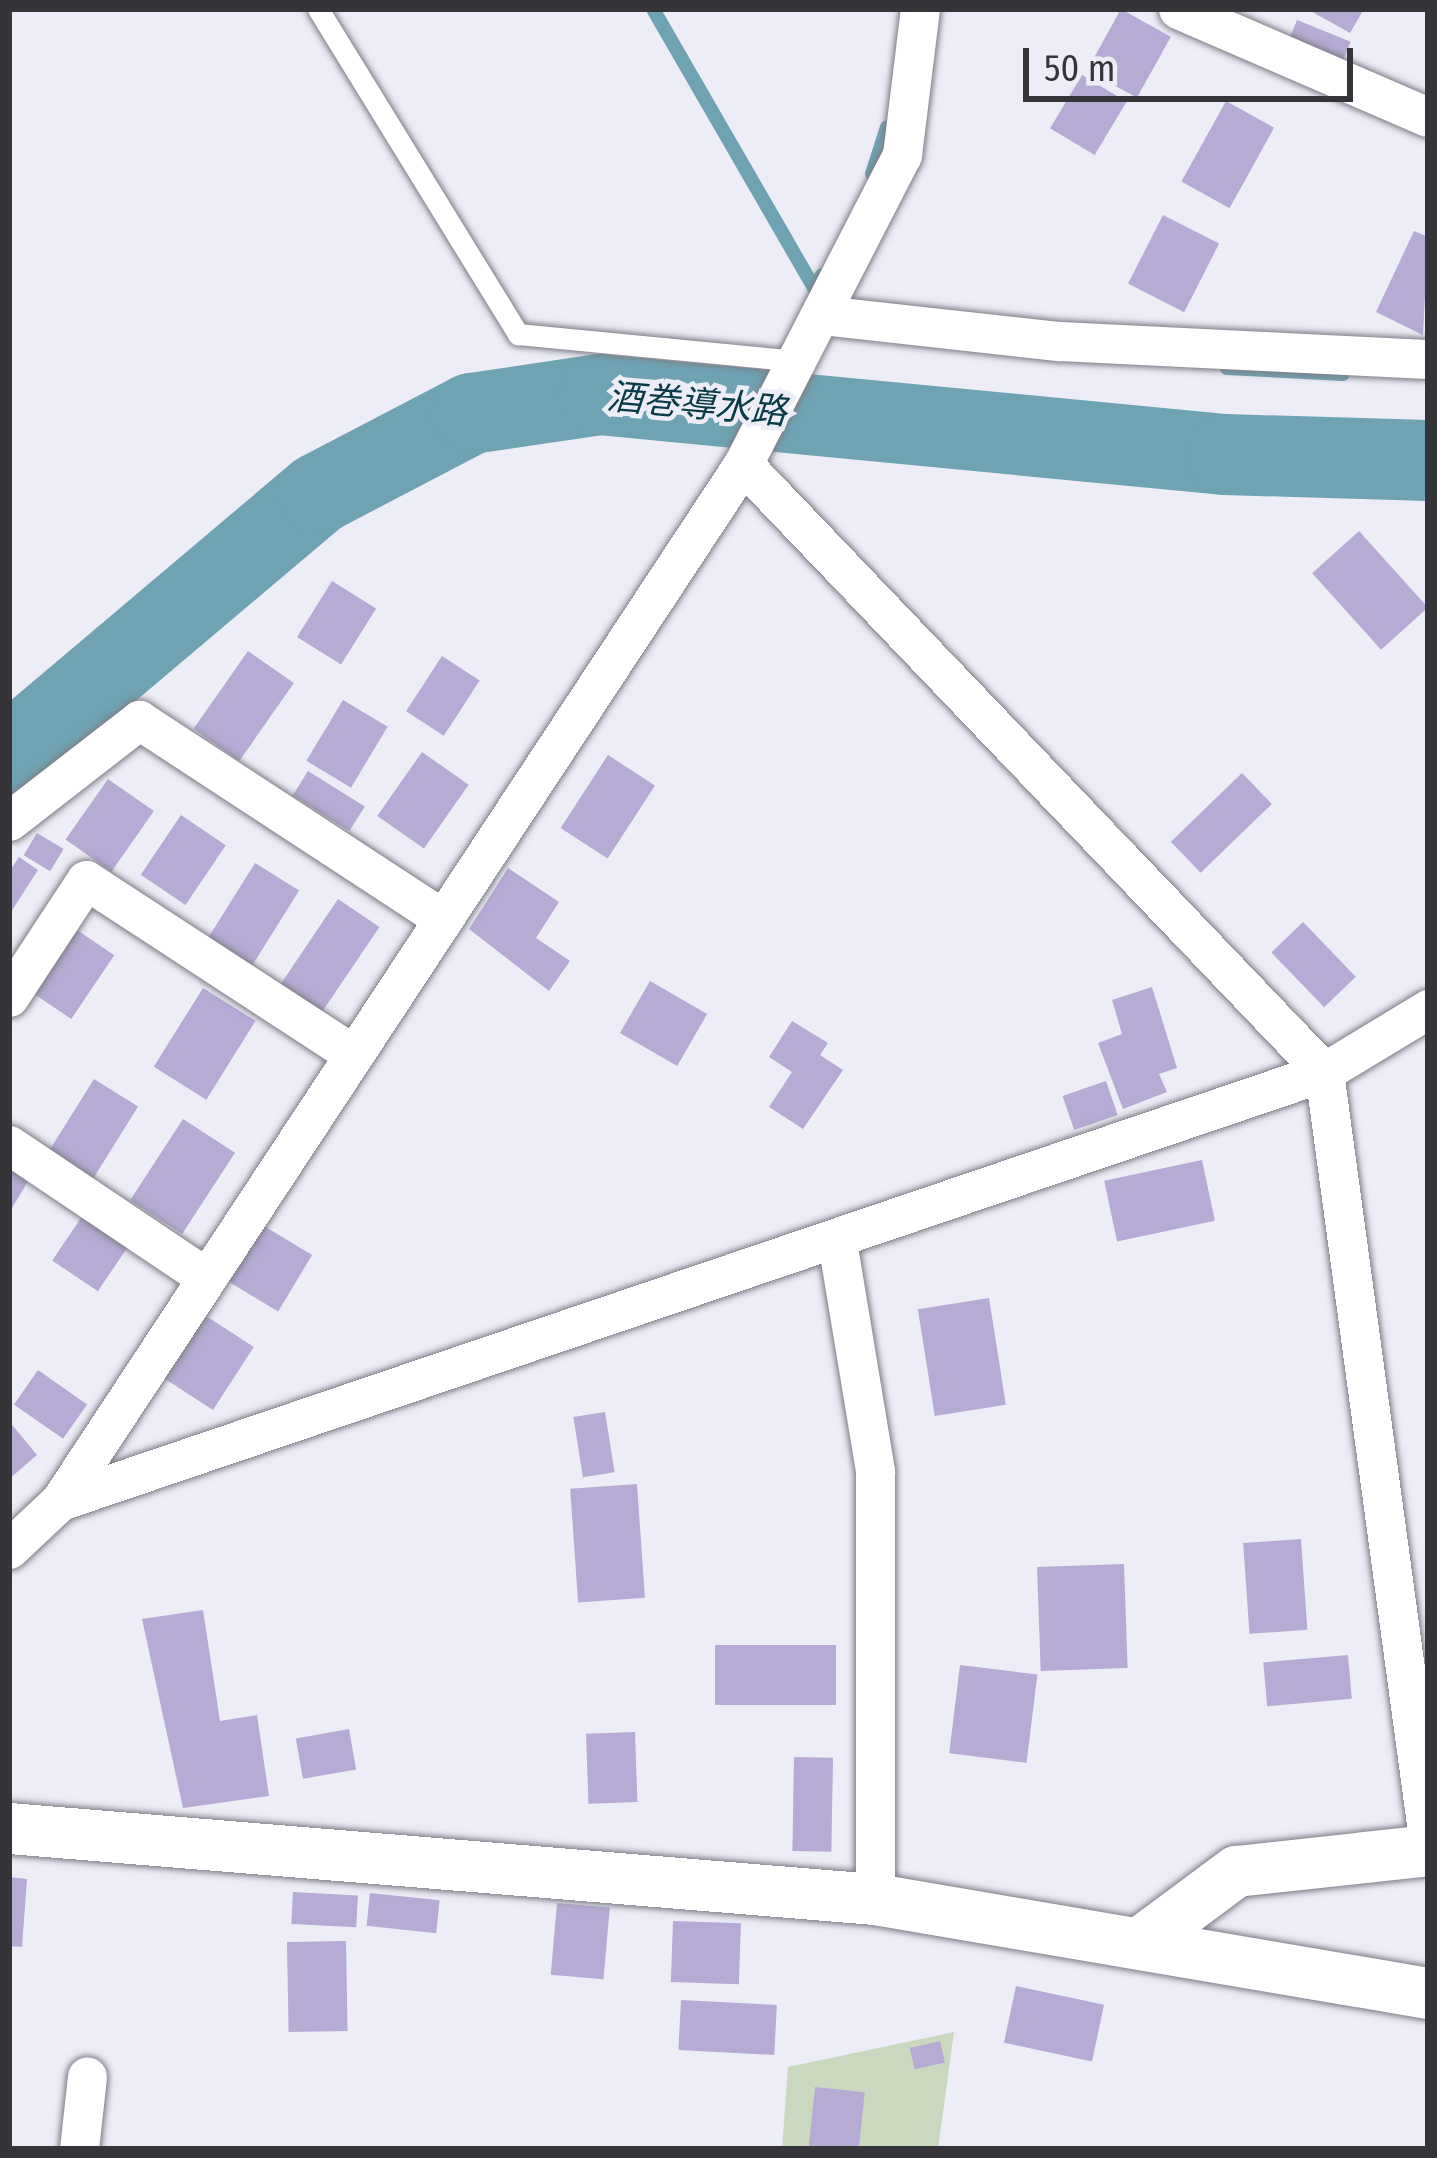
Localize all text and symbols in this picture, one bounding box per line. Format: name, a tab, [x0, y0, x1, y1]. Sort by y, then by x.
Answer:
scale bar	[1029, 24, 1359, 98]
text: 50 m	[1044, 47, 1115, 91]
water label: 酒巻導水路	[605, 376, 789, 434]

